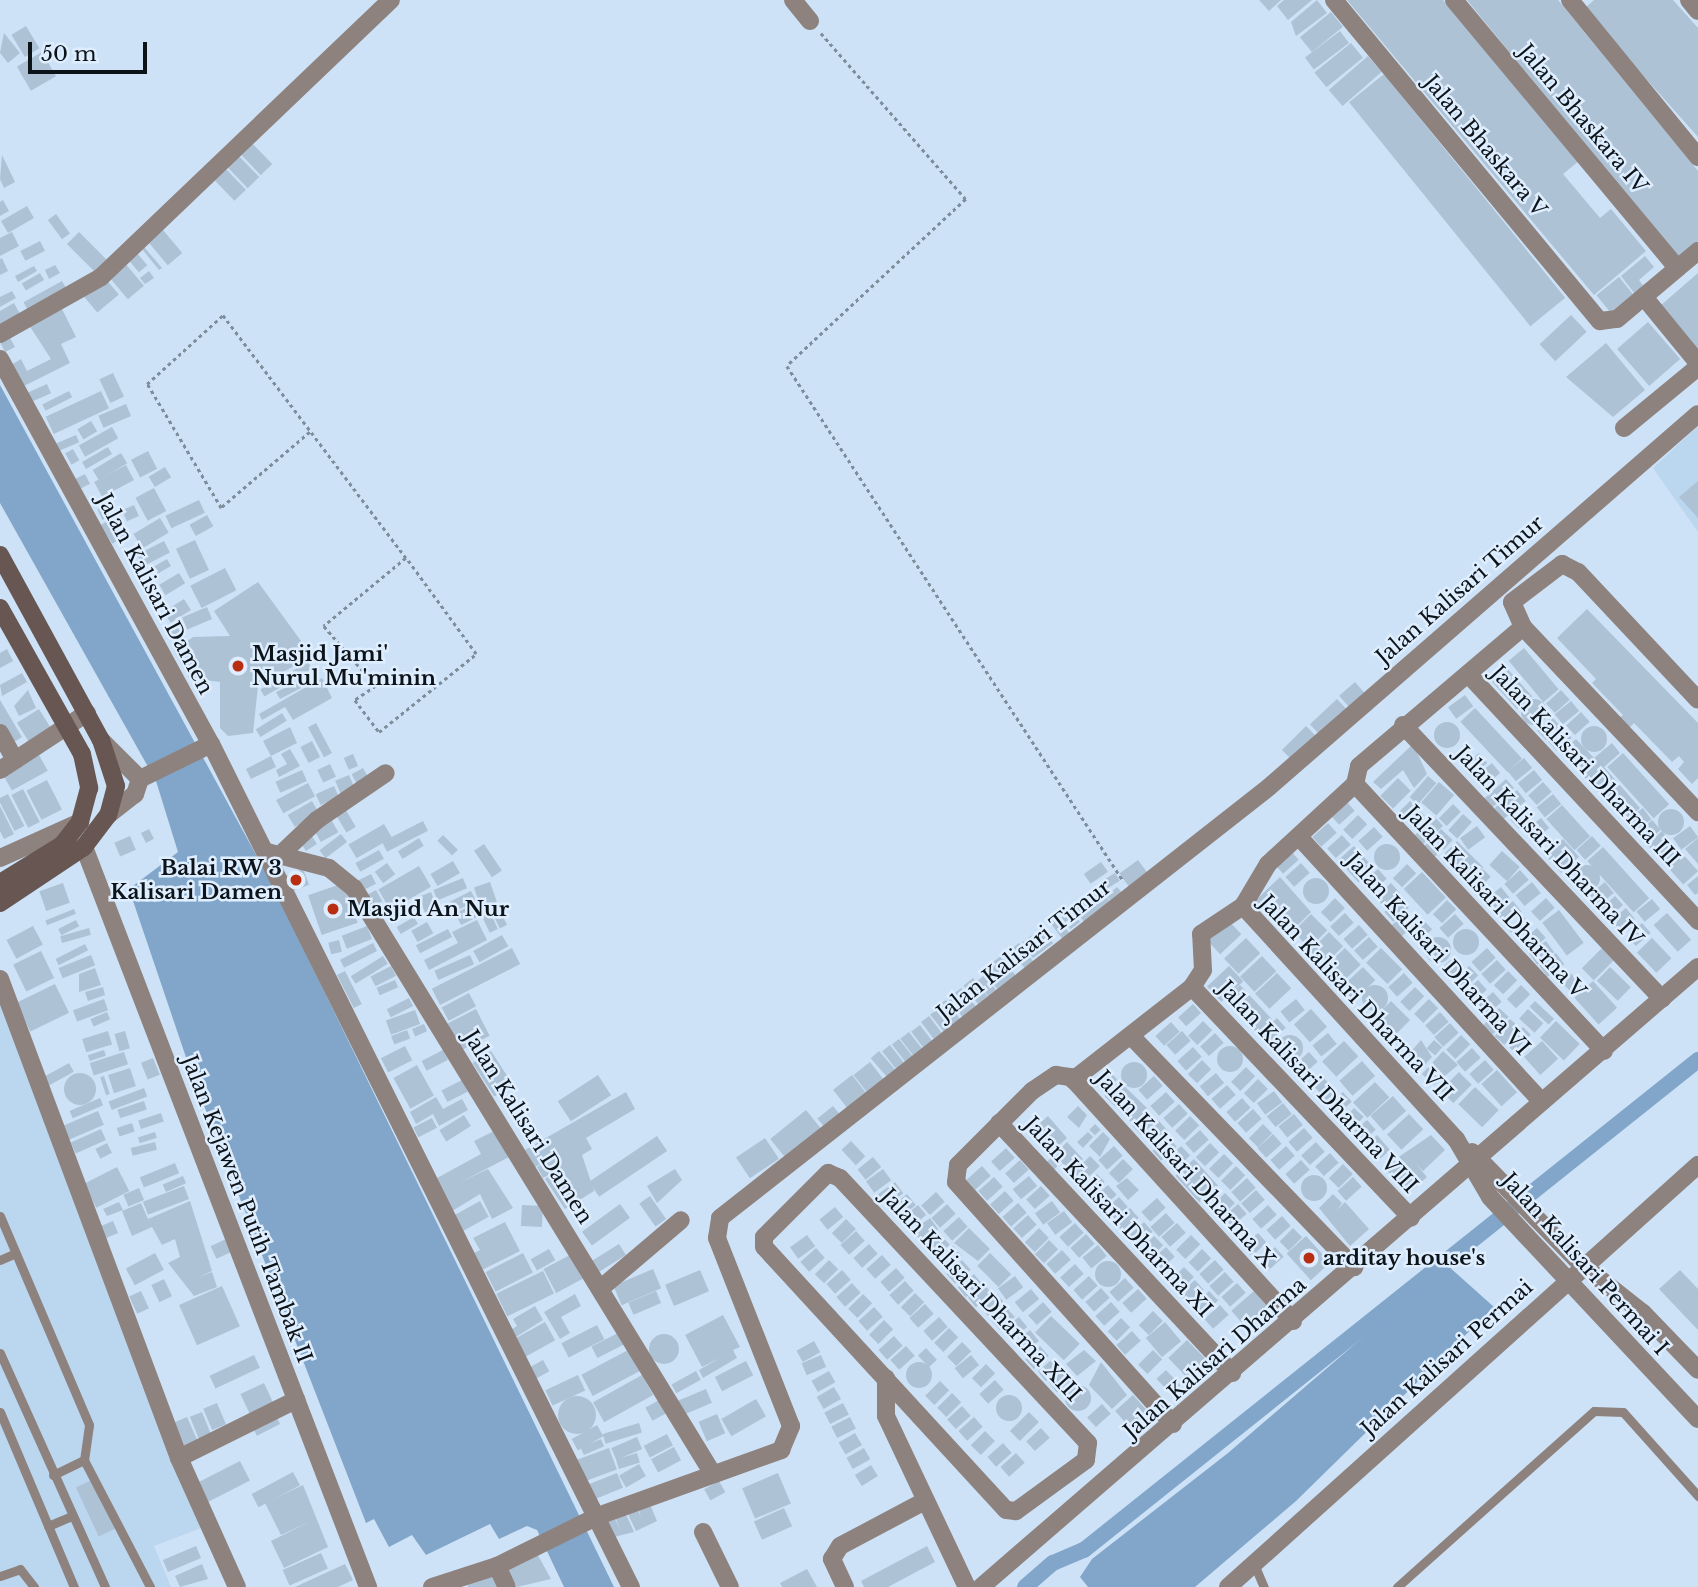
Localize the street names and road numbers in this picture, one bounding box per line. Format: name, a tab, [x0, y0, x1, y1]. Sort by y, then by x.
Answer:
street label: Jalan Bhaskara IV	[1513, 39, 1653, 199]
street label: Jalan Bhaskara V	[1418, 69, 1552, 223]
street label: Jalan Kalisari Damen	[91, 489, 219, 699]
street label: Jalan Kalisari Timur	[1371, 510, 1549, 670]
street label: Jalan Kalisari Dharma III	[1485, 660, 1685, 872]
street label: Jalan Kalisari Dharma IV	[1450, 741, 1648, 951]
street label: Jalan Kalisari Dharma V	[1399, 800, 1591, 1004]
street label: Jalan Kalisari Dharma VI	[1340, 847, 1536, 1061]
street label: Jalan Kalisari Timur	[932, 874, 1116, 1026]
street label: Jalan Kalisari Dharma VII	[1254, 890, 1458, 1106]
street label: Jalan Kalisari Dharma VIII	[1213, 975, 1423, 1199]
street label: Jalan Kalisari Damen	[458, 1026, 598, 1228]
street label: Jalan Kejawen Putih Tambak II	[176, 1051, 318, 1367]
street label: Jalan Kalisari Dharma X	[1090, 1065, 1280, 1273]
street label: Jalan Kalisari Dharma XI	[1018, 1111, 1218, 1323]
street label: Jalan Kalisari Permai I	[1497, 1168, 1673, 1360]
street label: Jalan Kalisari Dharma XIII	[875, 1183, 1087, 1407]
street label: Jalan Kalisari Dharma	[1119, 1272, 1311, 1444]
street label: Jalan Kalisari Permai	[1356, 1274, 1538, 1442]

